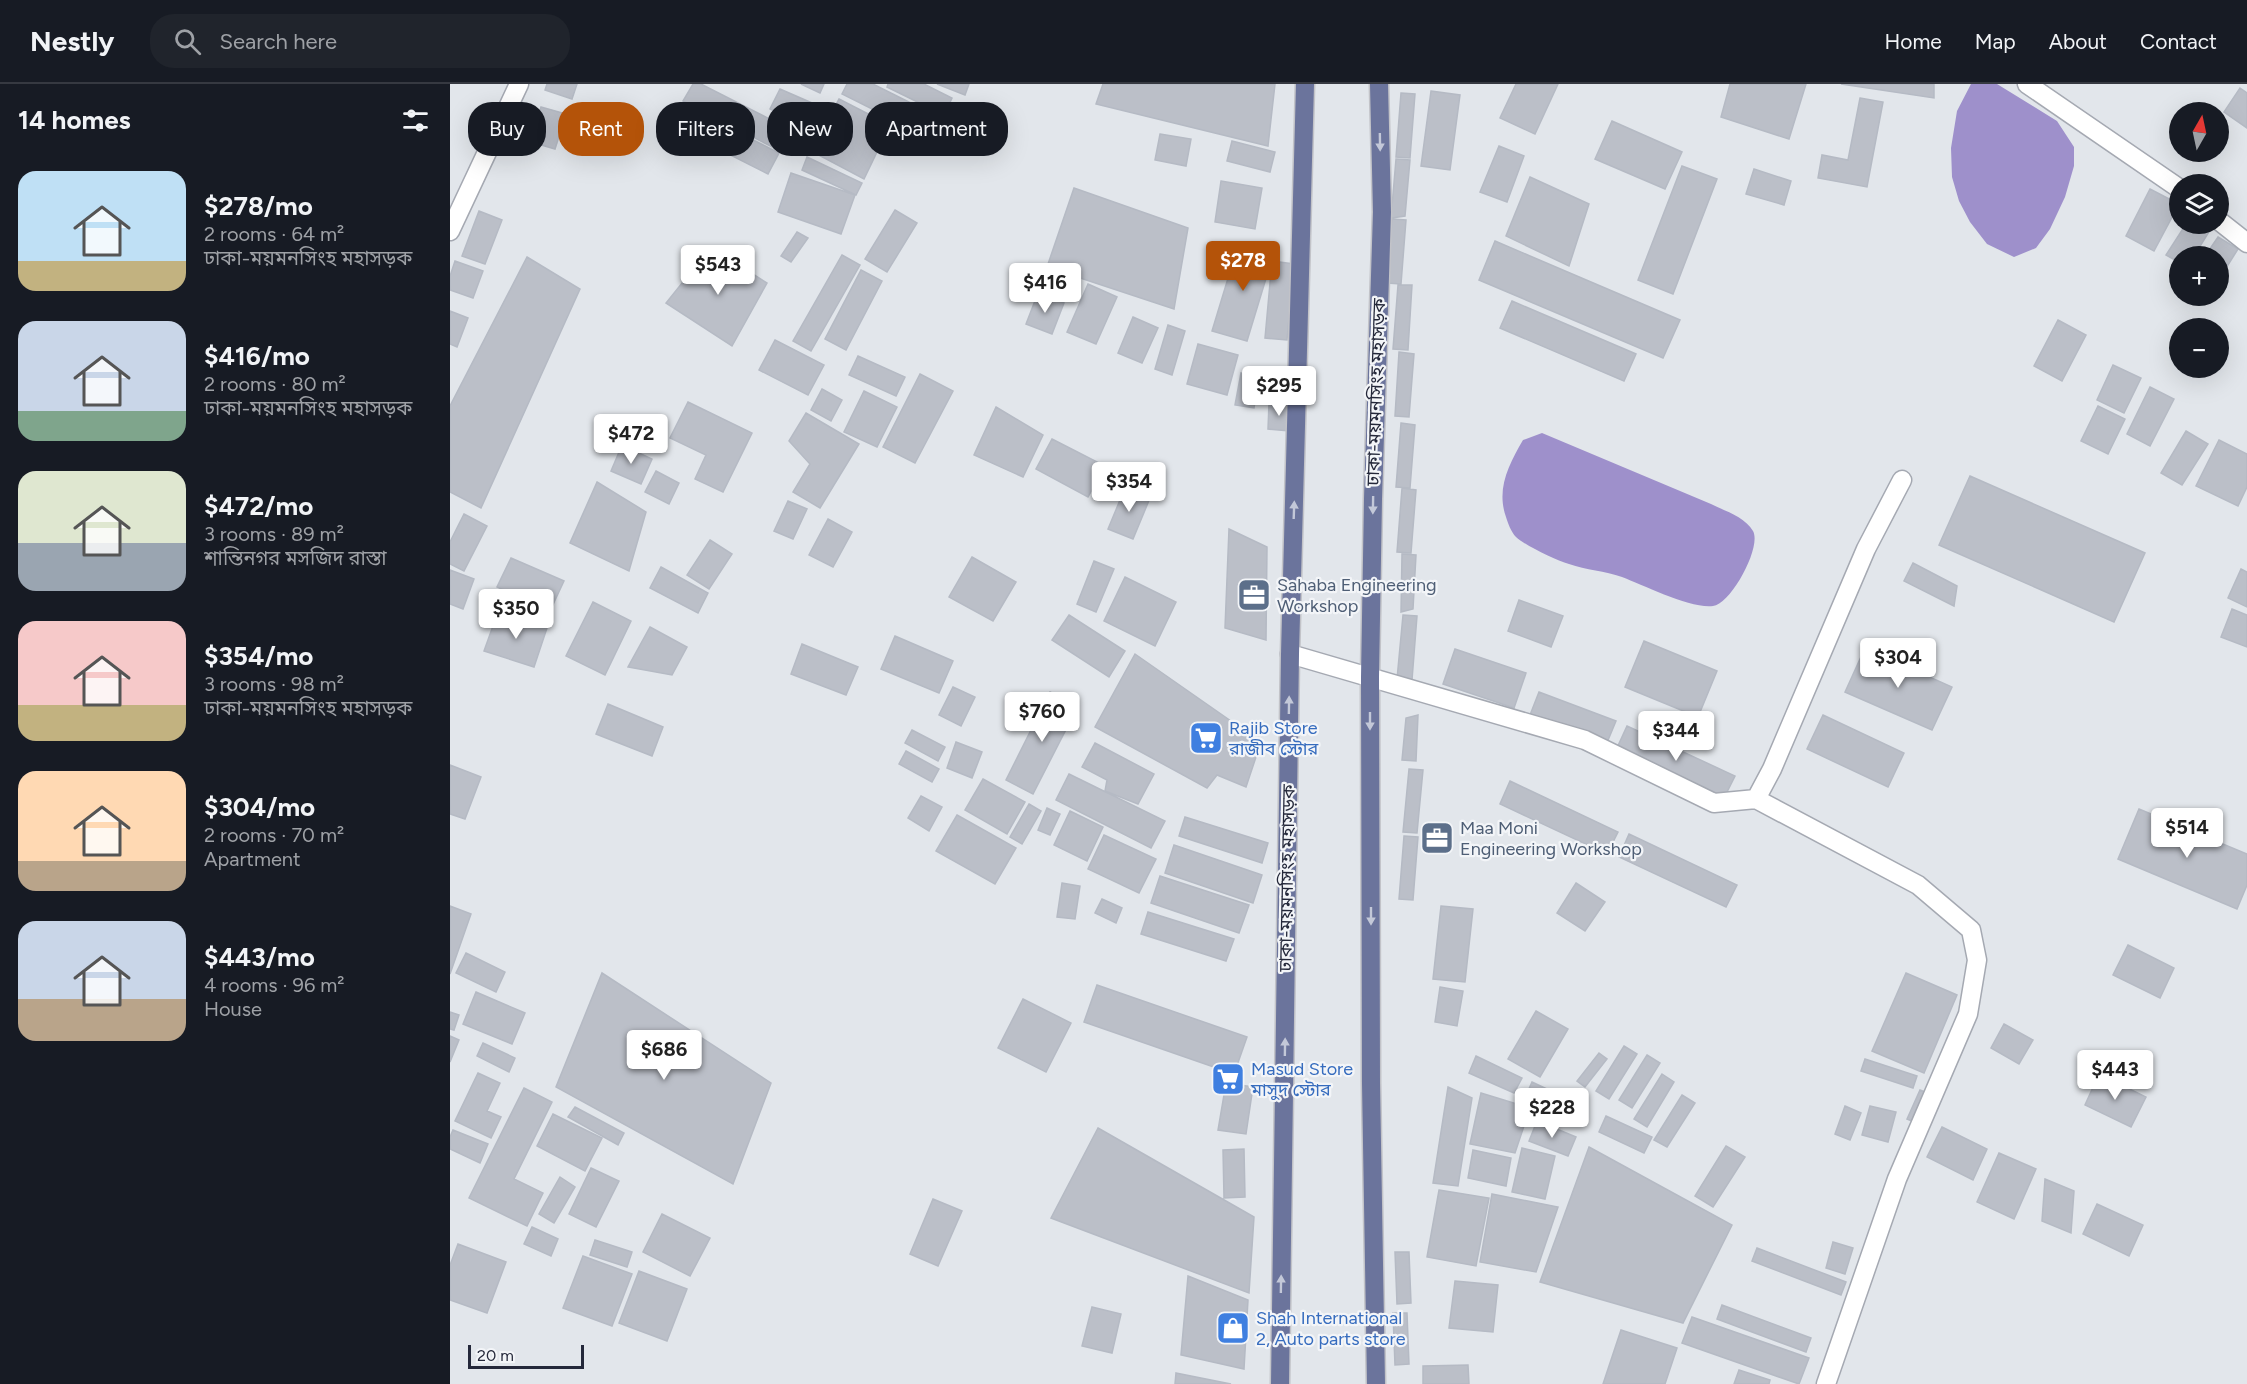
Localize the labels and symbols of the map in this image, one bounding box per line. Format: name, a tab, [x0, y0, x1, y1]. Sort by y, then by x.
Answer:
north arrow	[2169, 102, 2229, 162]
one-way arrow	[1376, 133, 1385, 152]
pin: $278	[1207, 241, 1279, 292]
pin: $543	[682, 245, 754, 296]
pin: $416	[1009, 263, 1081, 314]
street label: ঢাকা-ময়মনসিংহ মহাসড়ক	[1362, 297, 1390, 487]
pin: $295	[1243, 366, 1315, 417]
pin: $472	[595, 414, 667, 465]
pin: $354	[1093, 462, 1165, 513]
one-way arrow	[1368, 496, 1377, 515]
one-way arrow	[1289, 500, 1299, 519]
place label: Sahaba Engineering Workshop	[1277, 574, 1437, 617]
office icon: Sahaba Engineering Workshop	[1236, 577, 1272, 613]
pin: $350	[480, 589, 552, 640]
pin: $304	[1862, 638, 1934, 689]
pin: $760	[1006, 692, 1078, 743]
one-way arrow	[1284, 695, 1294, 714]
pin: $344	[1640, 711, 1712, 762]
one-way arrow	[1366, 712, 1375, 731]
place label: Rajib Store রাজীব স্টোর	[1228, 717, 1319, 760]
supermarket icon: Rajib Store রাজীব স্টোর	[1188, 720, 1224, 756]
street label: ঢাকা-ময়মনসিংহ মহাসড়ক	[1274, 784, 1300, 973]
pin: $514	[2151, 808, 2223, 859]
place label: Maa Moni Engineering Workshop	[1460, 817, 1642, 860]
office icon: Maa Moni Engineering Workshop	[1419, 820, 1455, 856]
one-way arrow	[1366, 907, 1376, 926]
pin: $686	[628, 1030, 700, 1081]
one-way arrow	[1280, 1037, 1289, 1056]
pin: $443	[2079, 1050, 2151, 1101]
place label: Masud Store মাসুদ স্টোর	[1250, 1058, 1353, 1101]
supermarket icon: Masud Store মাসুদ স্টোর	[1210, 1061, 1246, 1097]
pin: $228	[1516, 1088, 1588, 1139]
one-way arrow	[1276, 1274, 1286, 1293]
place label: Shah International 2, Auto parts store	[1256, 1307, 1406, 1350]
shop icon: Shah International 2, Auto parts store	[1215, 1310, 1251, 1346]
scale bar	[468, 1342, 584, 1370]

